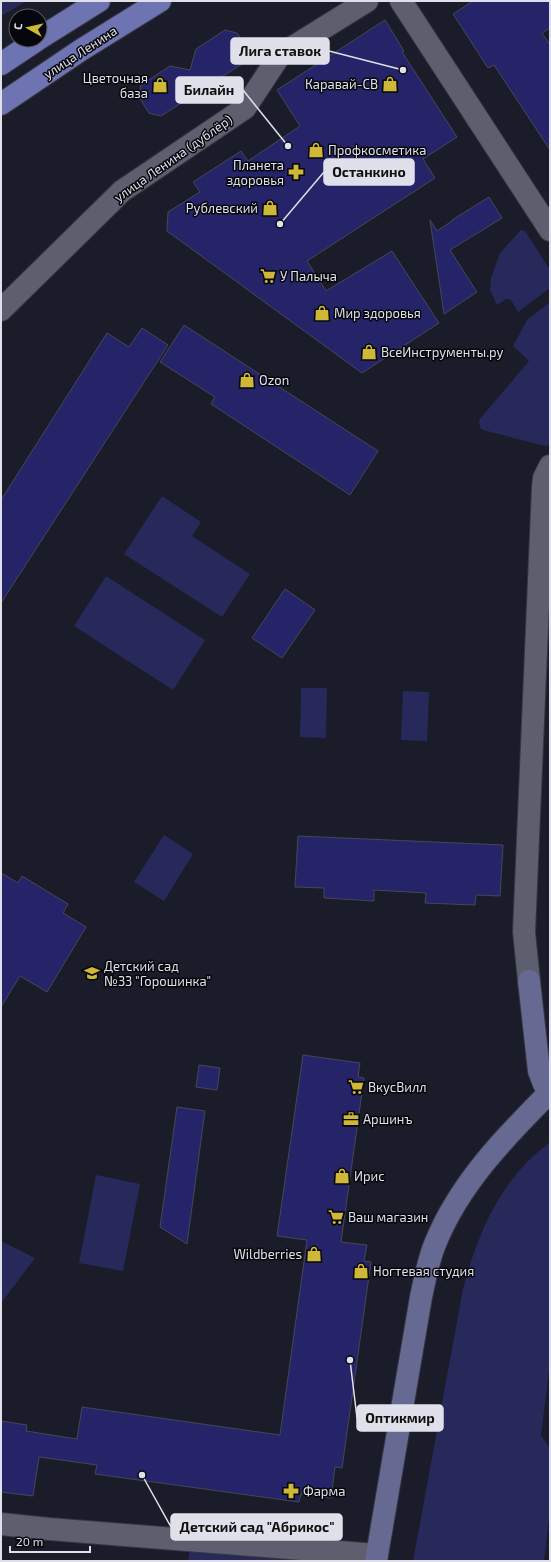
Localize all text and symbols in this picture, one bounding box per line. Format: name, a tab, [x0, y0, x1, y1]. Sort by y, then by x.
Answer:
north arrow	[8, 8, 48, 48]
text: С	[11, 22, 25, 31]
street label: улица Ленина	[40, 22, 120, 82]
callout: Лига ставок	[231, 38, 329, 64]
text: Лига ставок	[239, 42, 321, 59]
place label: Цветочная база	[83, 70, 148, 101]
shop icon: Каравай-СВ	[381, 75, 399, 93]
shop icon: Цветочная база	[151, 76, 169, 94]
place label: Каравай-СВ	[305, 76, 378, 92]
callout: Билайн	[176, 77, 243, 103]
text: Билайн	[184, 81, 234, 98]
street label: улица Ленина (дублёр)	[111, 111, 235, 205]
shop icon: Профкосметика	[307, 141, 325, 159]
place label: Профкосметика	[328, 142, 426, 158]
place label: Планета здоровья	[227, 157, 284, 188]
callout: Останкино	[324, 159, 414, 185]
pharmacy icon: Планета здоровья	[287, 163, 305, 181]
text: Останкино	[332, 163, 406, 180]
shop icon: Рублевский	[261, 199, 279, 217]
place label: Рублевский	[186, 200, 258, 216]
supermarket icon: У Палыча	[259, 267, 277, 285]
place label: У Палыча	[280, 268, 337, 284]
shop icon: Мир здоровья	[313, 304, 331, 322]
place label: Мир здоровья	[334, 305, 421, 321]
shop icon: ВсеИнструменты.ру	[360, 343, 378, 361]
place label: ВсеИнструменты.ру	[381, 344, 504, 360]
shop icon: Ozon	[238, 371, 256, 389]
place label: Ozon	[259, 372, 289, 388]
place label: Детский сад №33 "Горошинка"	[104, 958, 211, 989]
school or university icon: Детский сад №33 "Горошинка"	[83, 964, 101, 982]
supermarket icon: ВкусВилл	[347, 1078, 365, 1096]
place label: ВкусВилл	[368, 1079, 427, 1095]
office icon: Аршинъ	[342, 1110, 360, 1128]
place label: Аршинъ	[363, 1111, 413, 1127]
shop icon: Ирис	[333, 1167, 351, 1185]
place label: Ирис	[354, 1168, 385, 1184]
supermarket icon: Ваш магазин	[327, 1208, 345, 1226]
place label: Ваш магазин	[348, 1209, 428, 1225]
shop icon: Wildberries	[305, 1245, 323, 1263]
place label: Wildberries	[234, 1246, 302, 1262]
shop icon: Ногтевая студия	[352, 1262, 370, 1280]
place label: Ногтевая студия	[373, 1263, 474, 1279]
callout: Оптикмир	[357, 1405, 443, 1431]
text: Оптикмир	[365, 1409, 435, 1426]
pharmacy icon: Фарма	[282, 1482, 300, 1500]
place label: Фарма	[303, 1483, 345, 1499]
callout: Детский сад "Абрикос"	[171, 1514, 342, 1540]
text: Детский сад "Абрикос"	[180, 1518, 334, 1535]
scale bar	[10, 1528, 90, 1554]
text: 20 m	[16, 1534, 43, 1548]

